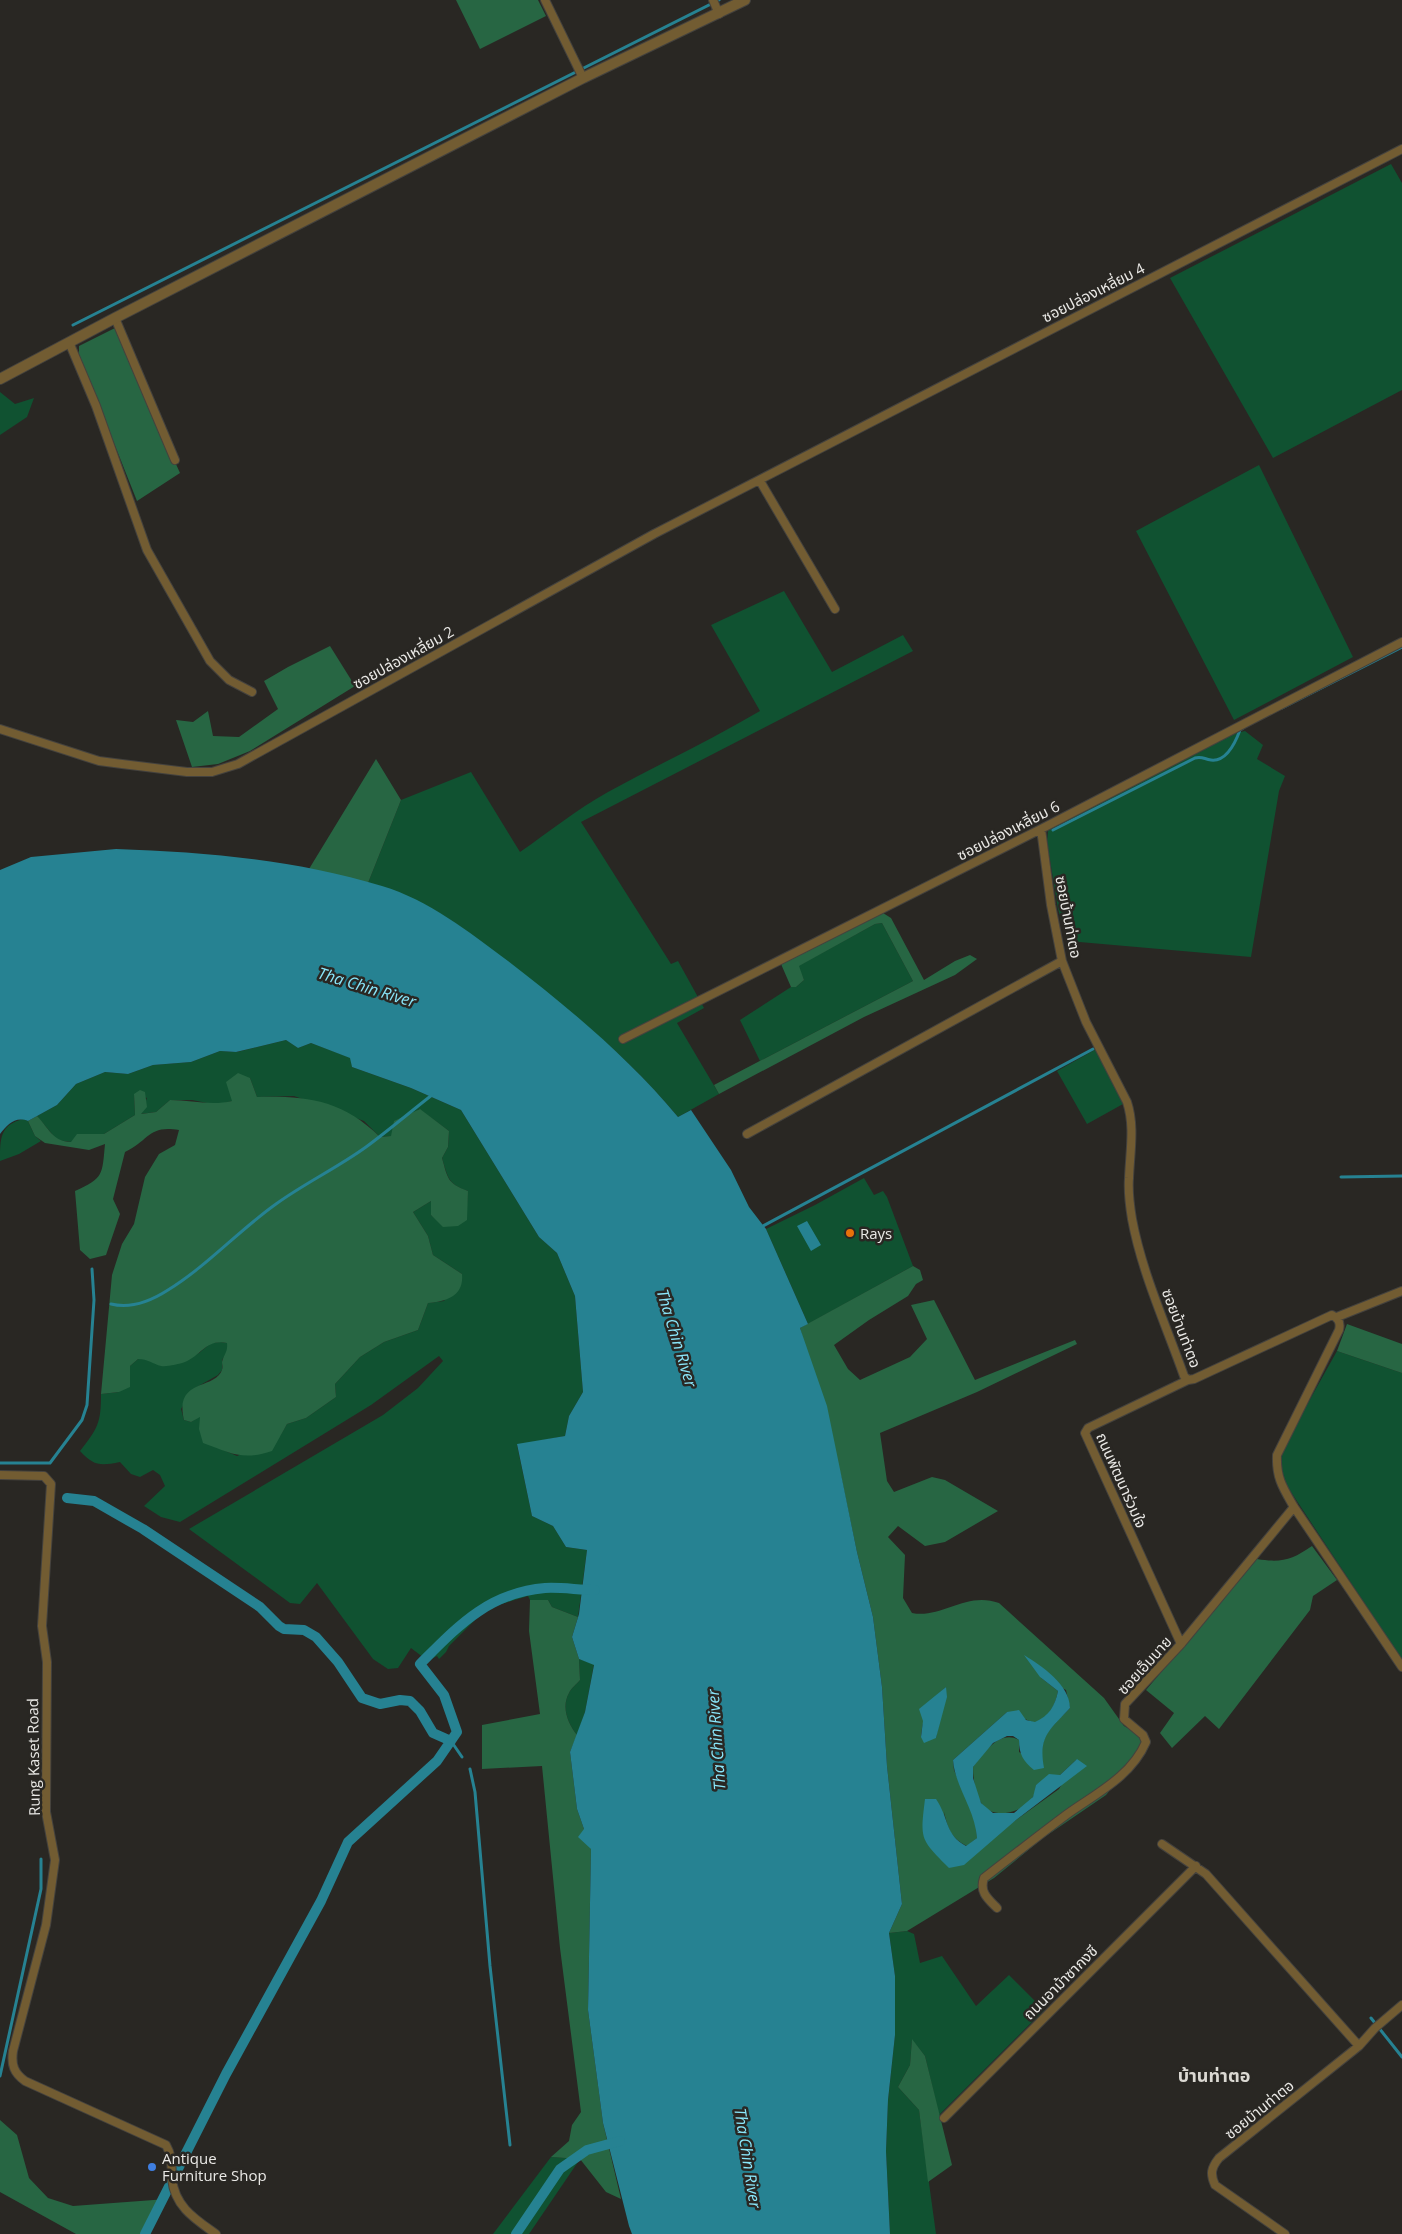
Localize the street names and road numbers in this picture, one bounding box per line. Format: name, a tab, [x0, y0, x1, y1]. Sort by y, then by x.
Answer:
street label: ซอยปล่องเหลี่ยม 4	[1038, 257, 1148, 326]
street label: ซอยปล่องเหลี่ยม 2	[349, 621, 457, 693]
street label: ซอยปล่องเหลี่ยม 6	[953, 796, 1063, 864]
street label: ซอยบ้านท่าตอ	[1051, 874, 1087, 960]
street label: ซอยบ้านท่าตอ	[1158, 1285, 1206, 1371]
street label: ถนนพัฒนาร่วมใจ	[1092, 1429, 1152, 1531]
street label: ซอยเอ็มนาย	[1112, 1631, 1176, 1699]
street label: Rung Kaset Road	[22, 1698, 44, 1816]
street label: ถนนอาม้าซากงซี	[1019, 1941, 1101, 2023]
street label: ซอยบ้านท่าตอ	[1220, 2075, 1298, 2143]

